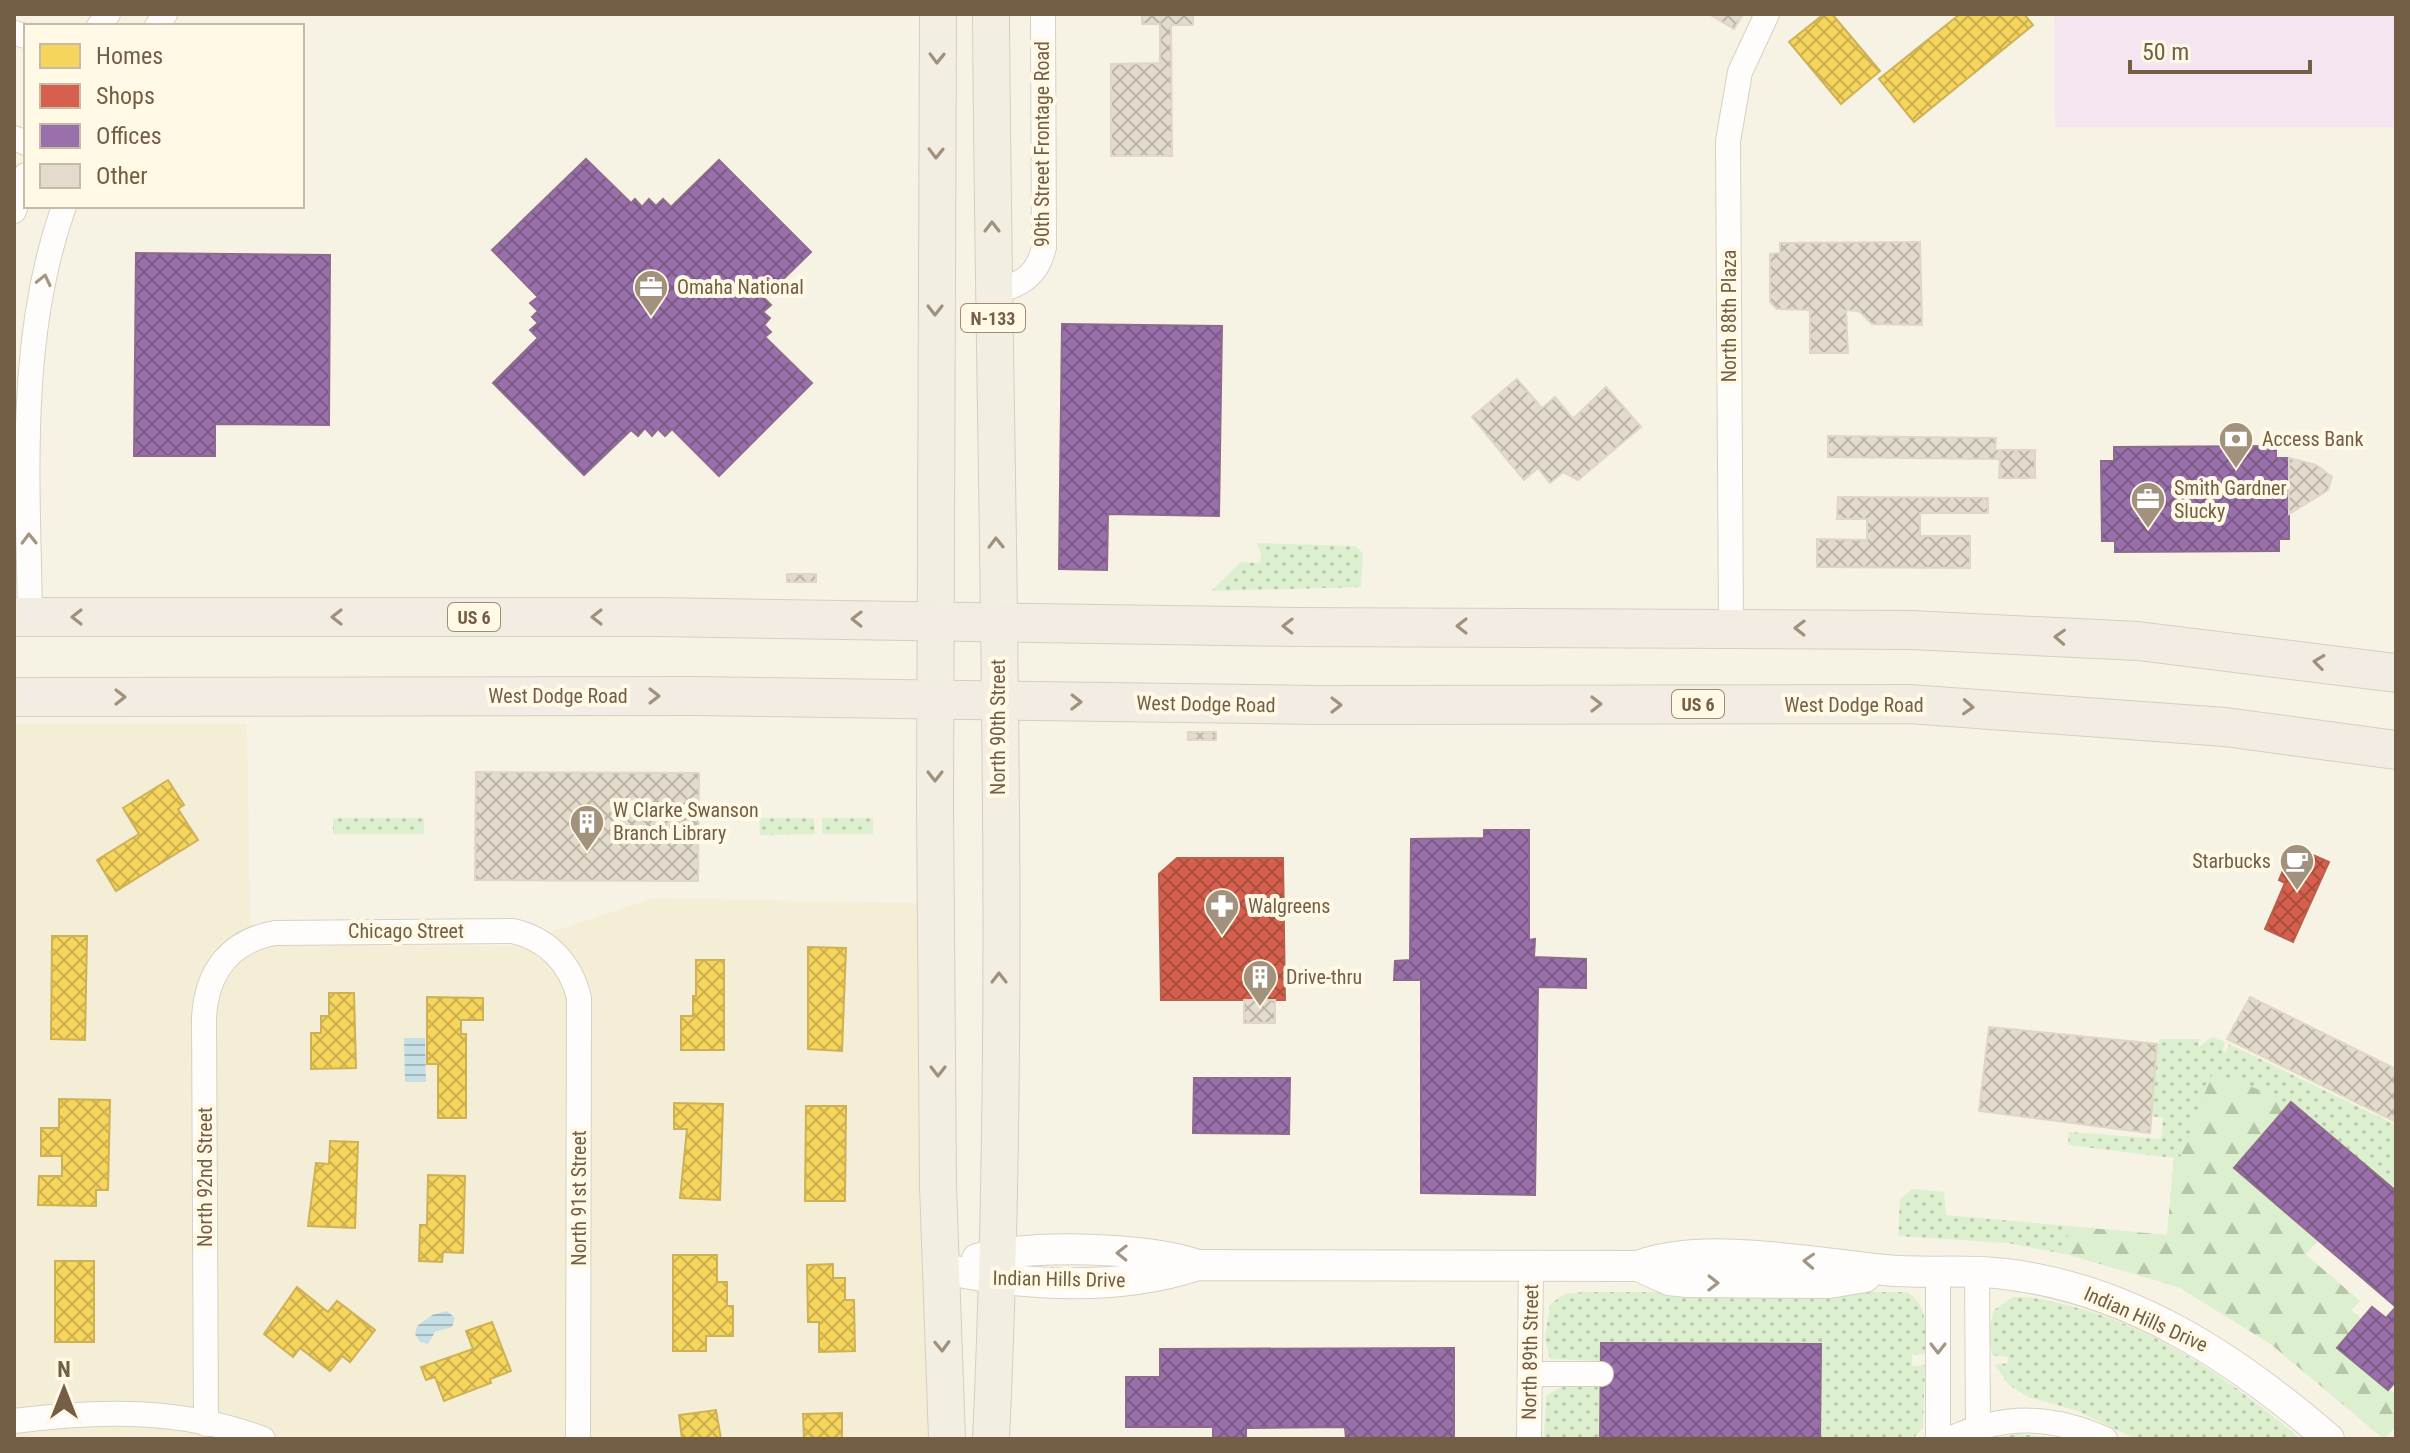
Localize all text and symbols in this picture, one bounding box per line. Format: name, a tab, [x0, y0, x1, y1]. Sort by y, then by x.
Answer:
legend	[24, 24, 304, 208]
scale bar	[2130, 24, 2310, 74]
text: 50 m	[2142, 38, 2189, 66]
street label: 90th Street Frontage Road	[1030, 41, 1054, 247]
text: Homes	[96, 42, 163, 70]
one-way arrow	[928, 52, 946, 65]
text: Shops	[96, 82, 155, 110]
text: Offices	[96, 122, 162, 150]
one-way arrow	[927, 147, 944, 160]
text: Other	[96, 162, 148, 190]
one-way arrow	[983, 220, 1001, 233]
street label: North 88th Plaza	[1717, 250, 1741, 382]
office icon: Omaha National	[632, 268, 670, 318]
one-way arrow	[35, 274, 52, 288]
place label: Omaha National	[677, 275, 804, 299]
one-way arrow	[926, 304, 944, 317]
road number: N-133	[961, 304, 1025, 332]
bank icon: Access Bank	[2217, 420, 2255, 470]
place label: Access Bank	[2262, 427, 2363, 451]
place label: Smith Gardner Slucky	[2174, 476, 2287, 523]
office icon: Smith Gardner Slucky	[2129, 480, 2167, 530]
one-way arrow	[20, 532, 37, 545]
one-way arrow	[987, 536, 1005, 549]
road number: US 6	[448, 603, 500, 631]
one-way arrow	[330, 608, 343, 626]
one-way arrow	[590, 608, 603, 626]
one-way arrow	[70, 609, 83, 626]
one-way arrow	[850, 610, 863, 628]
one-way arrow	[1455, 617, 1468, 635]
one-way arrow	[1281, 618, 1294, 635]
one-way arrow	[1793, 619, 1806, 636]
one-way arrow	[2053, 628, 2066, 645]
one-way arrow	[2312, 653, 2325, 670]
street label: North 90th Street	[986, 659, 1010, 795]
street label: West Dodge Road	[488, 684, 628, 708]
one-way arrow	[648, 687, 661, 705]
one-way arrow	[114, 688, 127, 706]
road number: US 6	[1672, 690, 1724, 718]
street label: West Dodge Road	[1136, 691, 1276, 717]
one-way arrow	[1070, 693, 1083, 710]
street label: West Dodge Road	[1784, 693, 1924, 717]
one-way arrow	[1590, 695, 1603, 713]
one-way arrow	[1330, 696, 1343, 714]
one-way arrow	[1962, 699, 1975, 716]
one-way arrow	[926, 770, 944, 783]
place label: W Clarke Swanson Branch Library	[613, 798, 759, 845]
building icon: W Clarke Swanson Branch Library	[568, 803, 606, 853]
cafe icon: Starbucks	[2278, 842, 2316, 892]
place label: Starbucks	[2192, 849, 2271, 873]
pharmacy icon: Walgreens	[1203, 887, 1241, 937]
place label: Walgreens	[1248, 894, 1330, 918]
street label: Chicago Street	[348, 919, 464, 943]
building icon: Drive-thru	[1241, 958, 1279, 1008]
place label: Drive-thru	[1286, 965, 1362, 989]
one-way arrow	[990, 971, 1008, 984]
one-way arrow	[929, 1065, 947, 1078]
street label: North 92nd Street	[193, 1107, 217, 1247]
street label: North 91st Street	[567, 1130, 591, 1266]
one-way arrow	[1115, 1244, 1128, 1261]
one-way arrow	[1802, 1252, 1815, 1269]
street label: Indian Hills Drive	[992, 1266, 1126, 1292]
one-way arrow	[1707, 1274, 1720, 1292]
street label: Indian Hills Drive	[2080, 1281, 2212, 1357]
street label: North 89th Street	[1517, 1284, 1543, 1420]
one-way arrow	[934, 1340, 951, 1353]
one-way arrow	[1929, 1342, 1947, 1355]
north arrow	[24, 1349, 104, 1429]
text: N	[57, 1357, 71, 1382]

